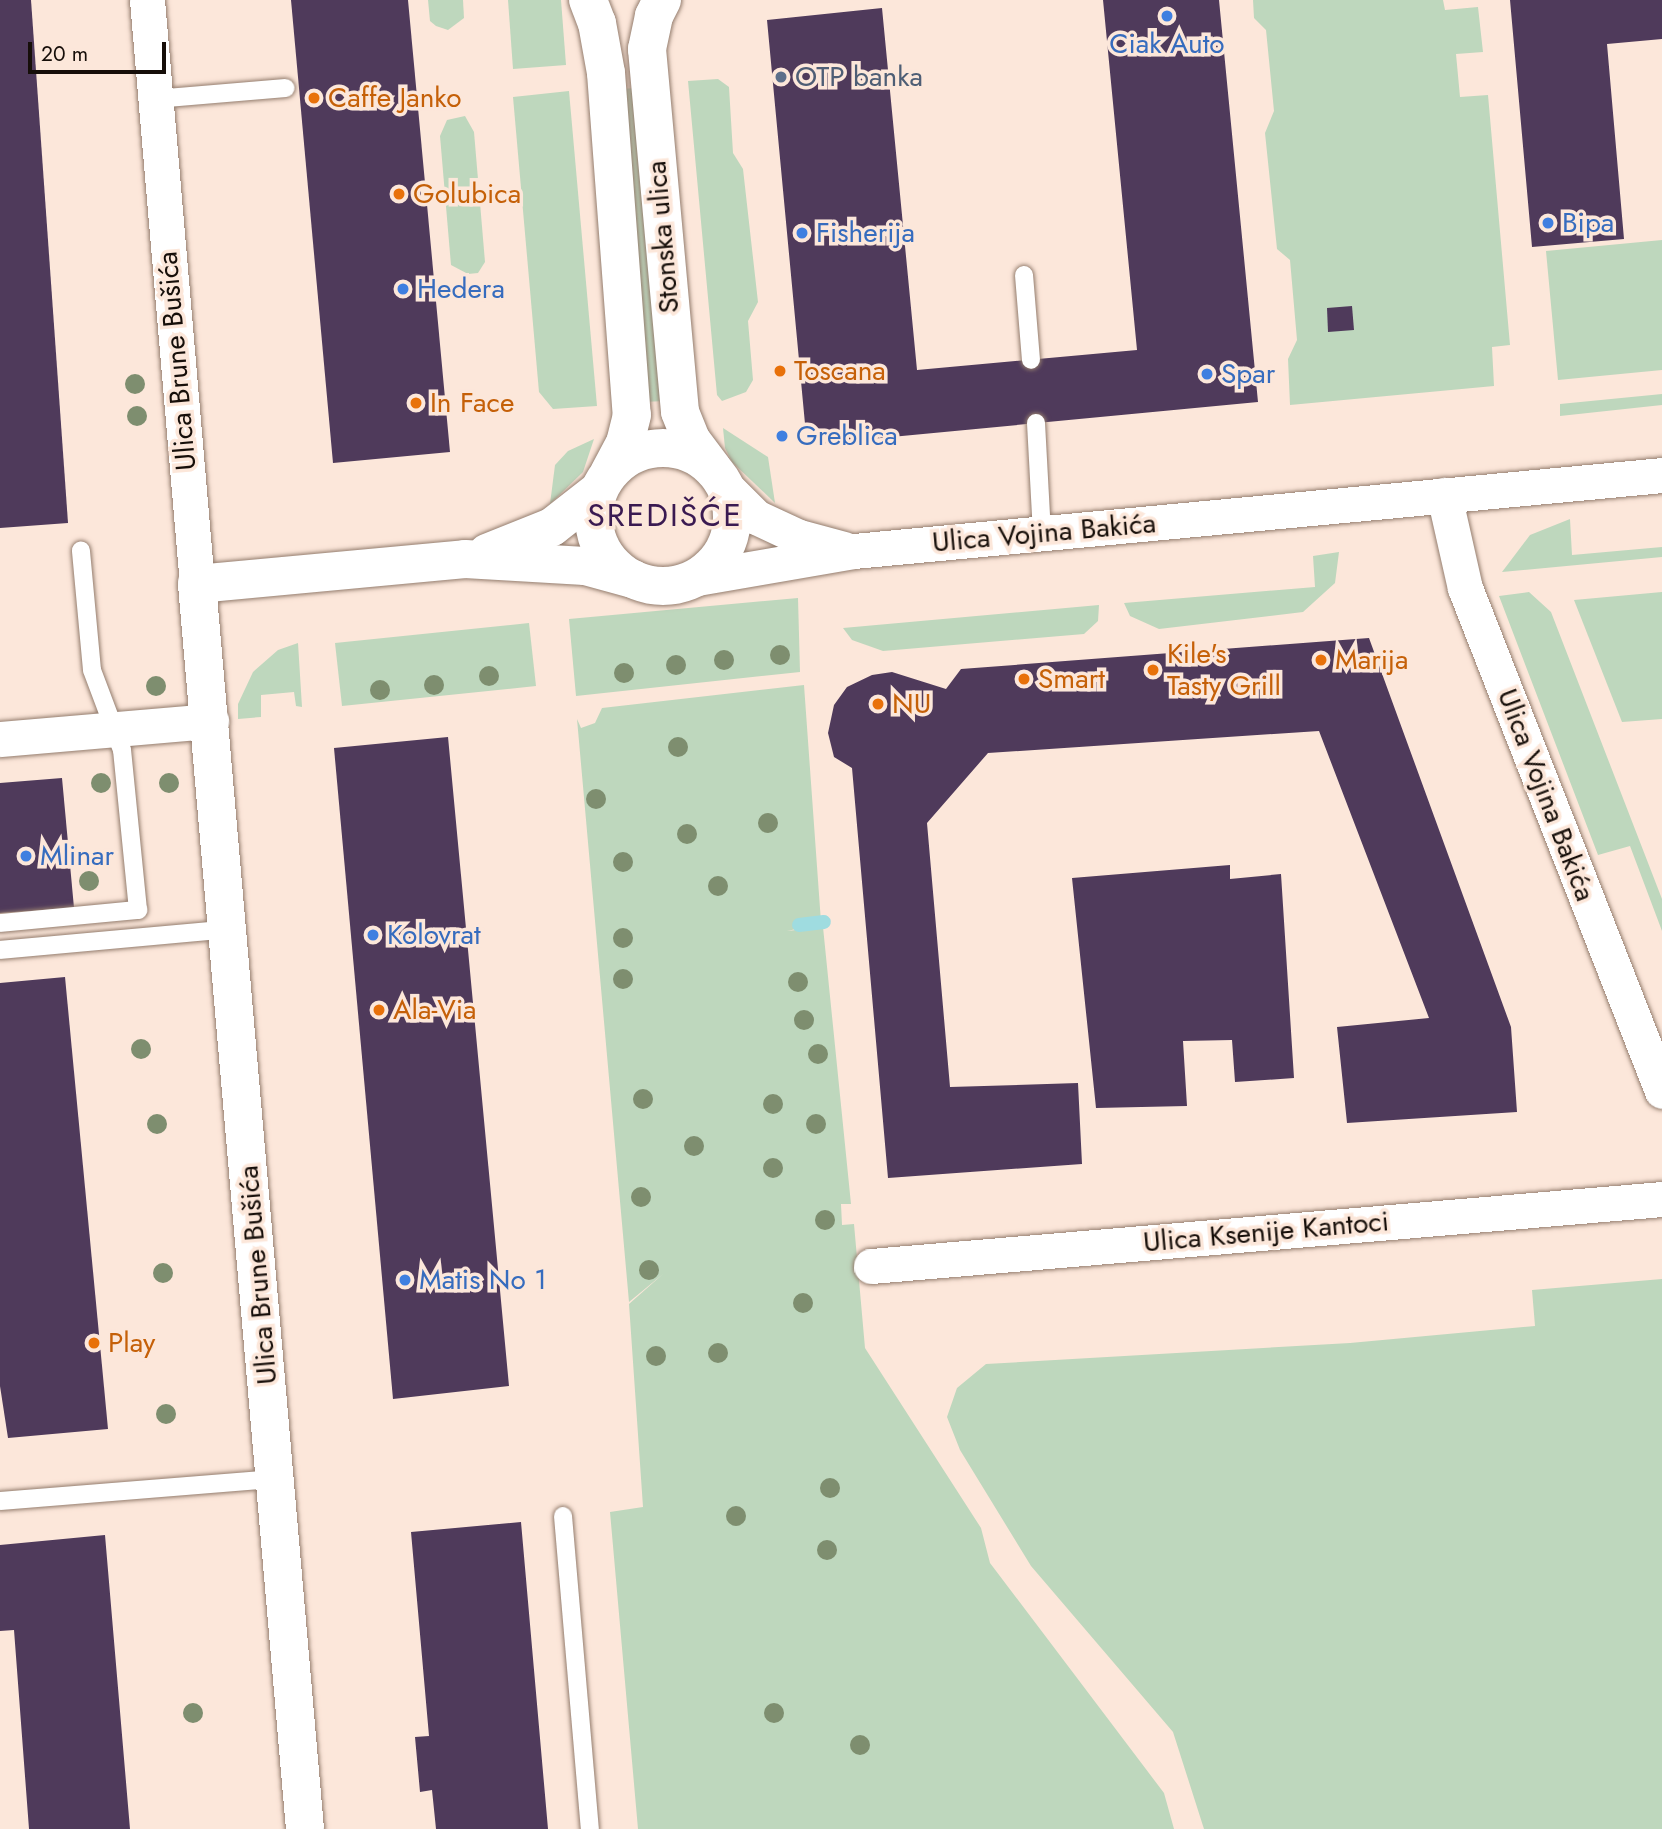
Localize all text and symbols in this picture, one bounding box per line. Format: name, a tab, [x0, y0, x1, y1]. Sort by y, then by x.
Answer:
marker: Ciak Auto	[1159, 8, 1175, 24]
place label: Ciak Auto	[1109, 27, 1225, 61]
scale bar	[32, 28, 170, 72]
text: 20 m	[41, 39, 88, 69]
place label: OTP banka	[795, 60, 923, 94]
marker: OTP banka	[773, 69, 789, 85]
place label: Caffe Janko	[328, 81, 462, 115]
marker: Caffe Janko	[306, 90, 322, 106]
street label: Stonska ulica	[640, 159, 686, 315]
place label: Golubica	[413, 177, 521, 211]
marker: Golubica	[391, 186, 407, 202]
place label: Bipa	[1562, 206, 1614, 240]
marker: Bipa	[1540, 215, 1556, 231]
place label: Fisherija	[816, 216, 915, 250]
marker: Fisherija	[794, 225, 810, 241]
street label: Ulica Brune Bušića	[151, 250, 203, 472]
place label: Hedera	[417, 272, 505, 306]
marker: Hedera	[395, 281, 411, 297]
place label: Toscana	[794, 354, 886, 388]
place label: Spar	[1221, 357, 1275, 391]
marker: Toscana	[772, 363, 788, 379]
marker: Spar	[1199, 366, 1215, 382]
place label: In Face	[430, 386, 514, 420]
marker: In Face	[408, 395, 424, 411]
place label: Greblica	[796, 419, 898, 453]
marker: Greblica	[774, 428, 790, 444]
district label: SREDIŠĆE	[588, 496, 742, 534]
street label: Ulica Vojina Bakića	[931, 506, 1157, 560]
place label: Kile's Tasty Grill	[1167, 637, 1281, 703]
place label: Marija	[1335, 643, 1408, 677]
marker: Marija	[1313, 652, 1329, 668]
place label: Smart	[1038, 662, 1105, 696]
marker: Kile's Tasty Grill	[1145, 662, 1161, 678]
marker: Smart	[1016, 671, 1032, 687]
street label: Ulica Vojina Bakića	[1490, 684, 1602, 906]
place label: NU	[892, 687, 931, 721]
marker: NU	[870, 696, 886, 712]
place label: Mlinar	[40, 839, 114, 873]
marker: Mlinar	[18, 848, 34, 864]
place label: Kolovrat	[387, 918, 481, 952]
marker: Kolovrat	[365, 927, 381, 943]
place label: Ala-Via	[393, 993, 476, 1027]
marker: Ala-Via	[371, 1002, 387, 1018]
street label: Ulica Brune Bušića	[232, 1164, 284, 1386]
street label: Ulica Ksenije Kantoci	[1142, 1205, 1390, 1259]
place label: Matis No 1	[419, 1263, 547, 1297]
marker: Matis No 1	[397, 1272, 413, 1288]
place label: Play	[108, 1326, 155, 1360]
marker: Play	[86, 1335, 102, 1351]

